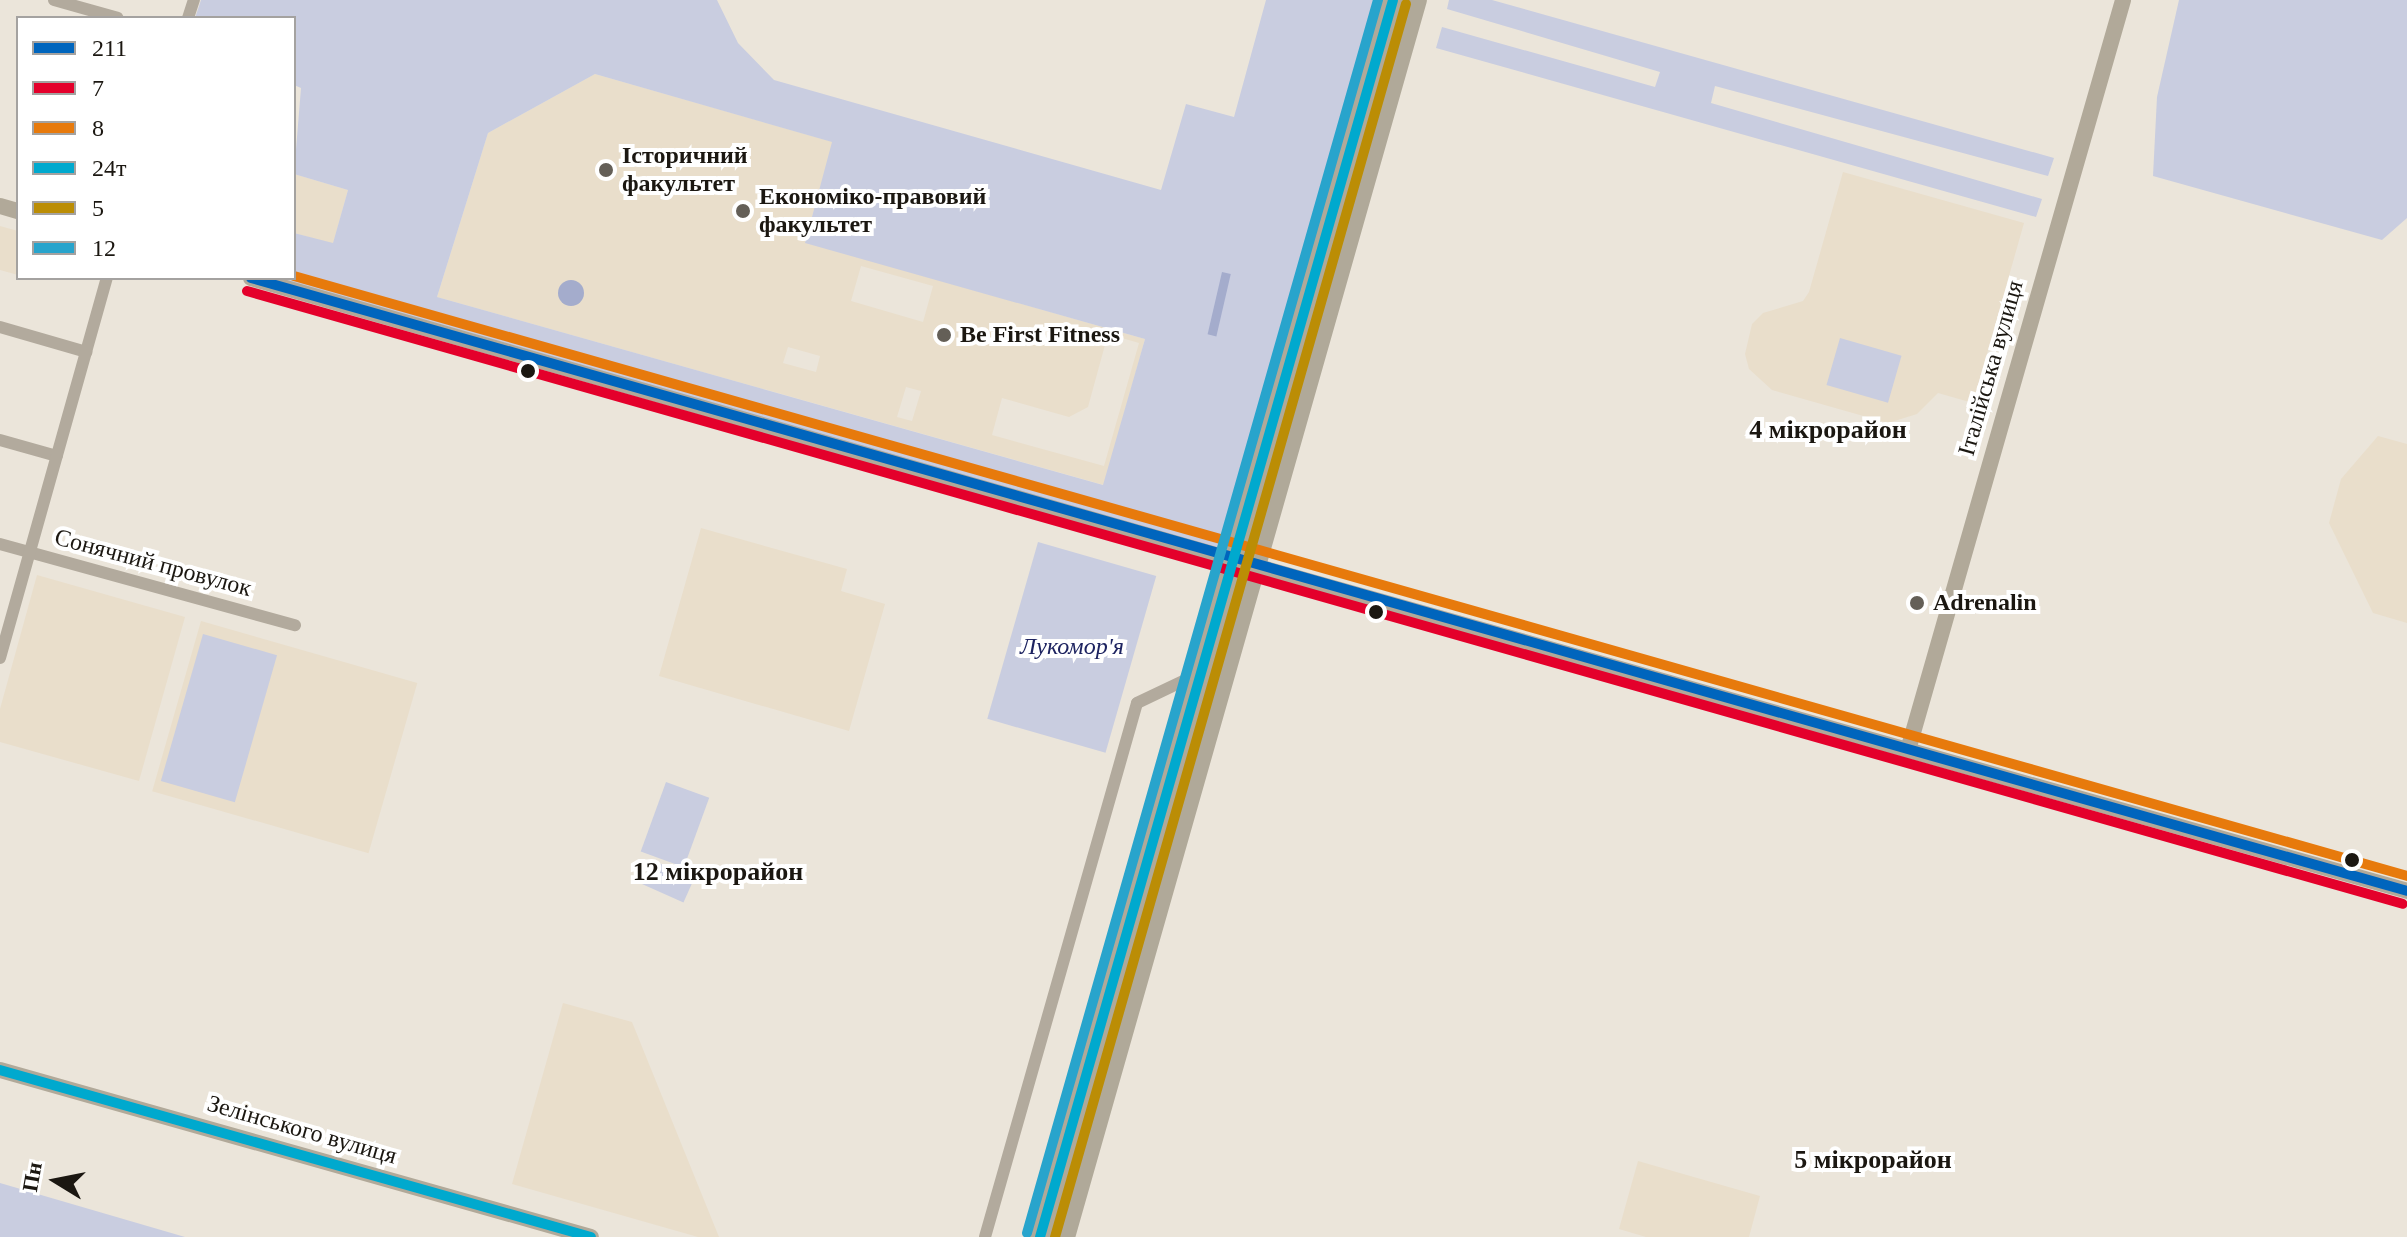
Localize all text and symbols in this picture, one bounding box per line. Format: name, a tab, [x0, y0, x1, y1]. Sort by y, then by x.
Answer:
legend	[16, 16, 296, 280]
text: 211	[92, 35, 127, 61]
text: 7	[92, 75, 104, 101]
text: 8	[92, 115, 104, 141]
place label: Історичний факультет	[622, 142, 748, 198]
text: 24т	[92, 155, 127, 181]
marker: Історичний факультет	[597, 161, 615, 179]
place label: Економіко-правовий факультет	[759, 183, 986, 239]
text: 5	[92, 195, 104, 221]
marker: Економіко-правовий факультет	[734, 202, 752, 220]
text: 12	[92, 235, 116, 261]
street label: Італійська вулиця	[1952, 277, 2030, 459]
place label: Be First Fitness	[960, 321, 1120, 349]
marker: Be First Fitness	[935, 326, 953, 344]
unlabelled marker	[520, 363, 536, 379]
district label: 4 мікрорайон	[1749, 414, 1907, 446]
street label: Сонячний провулок	[52, 523, 254, 603]
place label: Adrenalin	[1933, 589, 2037, 617]
marker: Adrenalin	[1908, 594, 1926, 612]
unlabelled marker	[1368, 604, 1384, 620]
park label: Лукомор'я	[1020, 633, 1124, 661]
unlabelled marker	[2344, 852, 2360, 868]
district label: 12 мікрорайон	[633, 856, 803, 888]
street label: Зелінського вулиця	[204, 1089, 400, 1171]
north arrow	[16, 1141, 96, 1221]
district label: 5 мікрорайон	[1794, 1144, 1952, 1176]
text: Пн	[17, 1160, 47, 1194]

